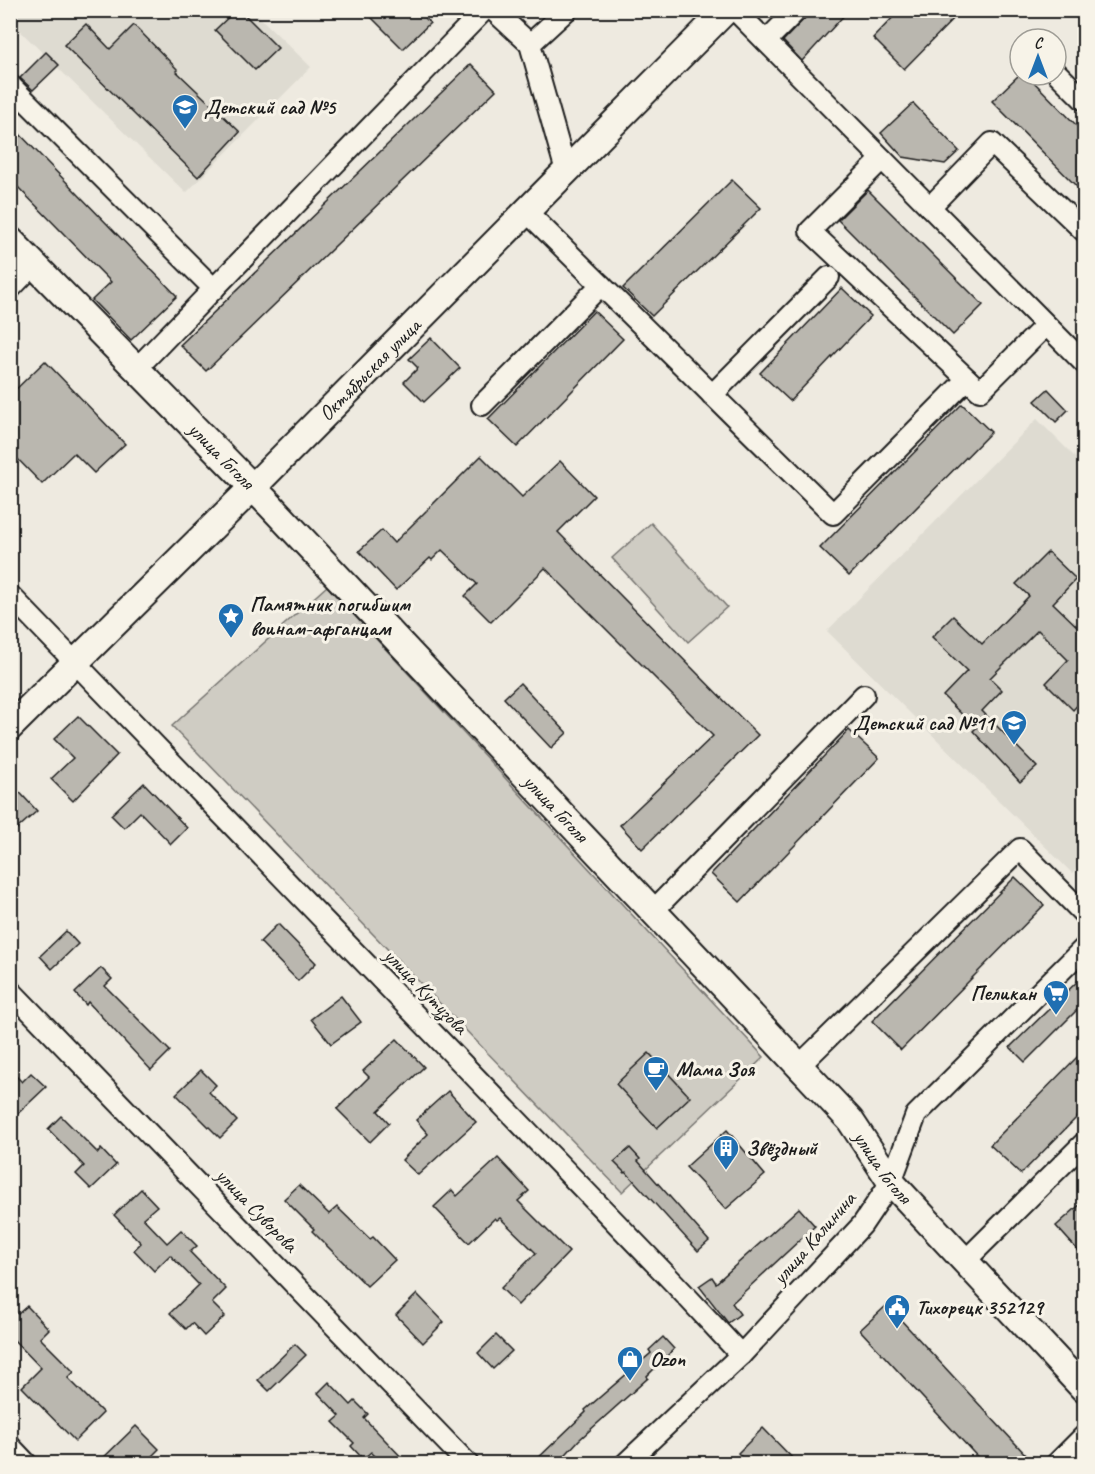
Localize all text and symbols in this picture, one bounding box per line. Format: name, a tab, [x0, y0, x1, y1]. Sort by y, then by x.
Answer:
north arrow	[1008, 27, 1068, 87]
text: С	[1034, 33, 1044, 53]
school or university icon: Детский сад №5	[170, 92, 200, 130]
place label: Детский сад №5	[204, 94, 337, 120]
street label: Октябрьская улица	[313, 311, 428, 426]
street label: улица Гоголя	[181, 415, 261, 496]
place label: Памятник погибшим воинам-афганцам	[250, 591, 411, 641]
place icon: Памятник погибшим воинам-афганцам	[216, 601, 246, 639]
school or university icon: Детский сад №11	[999, 708, 1029, 746]
place label: Детский сад №11	[853, 710, 997, 736]
street label: улица Гоголя	[516, 767, 595, 849]
street label: улица Кутузова	[376, 941, 475, 1041]
supermarket icon: Пеликан	[1041, 978, 1071, 1016]
place label: Пеликан	[971, 980, 1037, 1006]
cafe icon: Мама Зоя	[641, 1054, 671, 1092]
place label: Мама Зоя	[676, 1056, 756, 1082]
street label: улица Гоголя	[847, 1124, 919, 1211]
building icon: Звёздный	[711, 1133, 741, 1171]
place label: Звёздный	[746, 1135, 819, 1162]
street label: улица Суворова	[209, 1161, 305, 1259]
street label: улица Калинина	[765, 1185, 863, 1291]
public building icon: Тихорецк 352129	[882, 1292, 912, 1330]
place label: Тихорецк 352129	[916, 1294, 1045, 1320]
shop icon: Ozon	[615, 1344, 645, 1382]
place label: Ozon	[650, 1346, 685, 1372]

